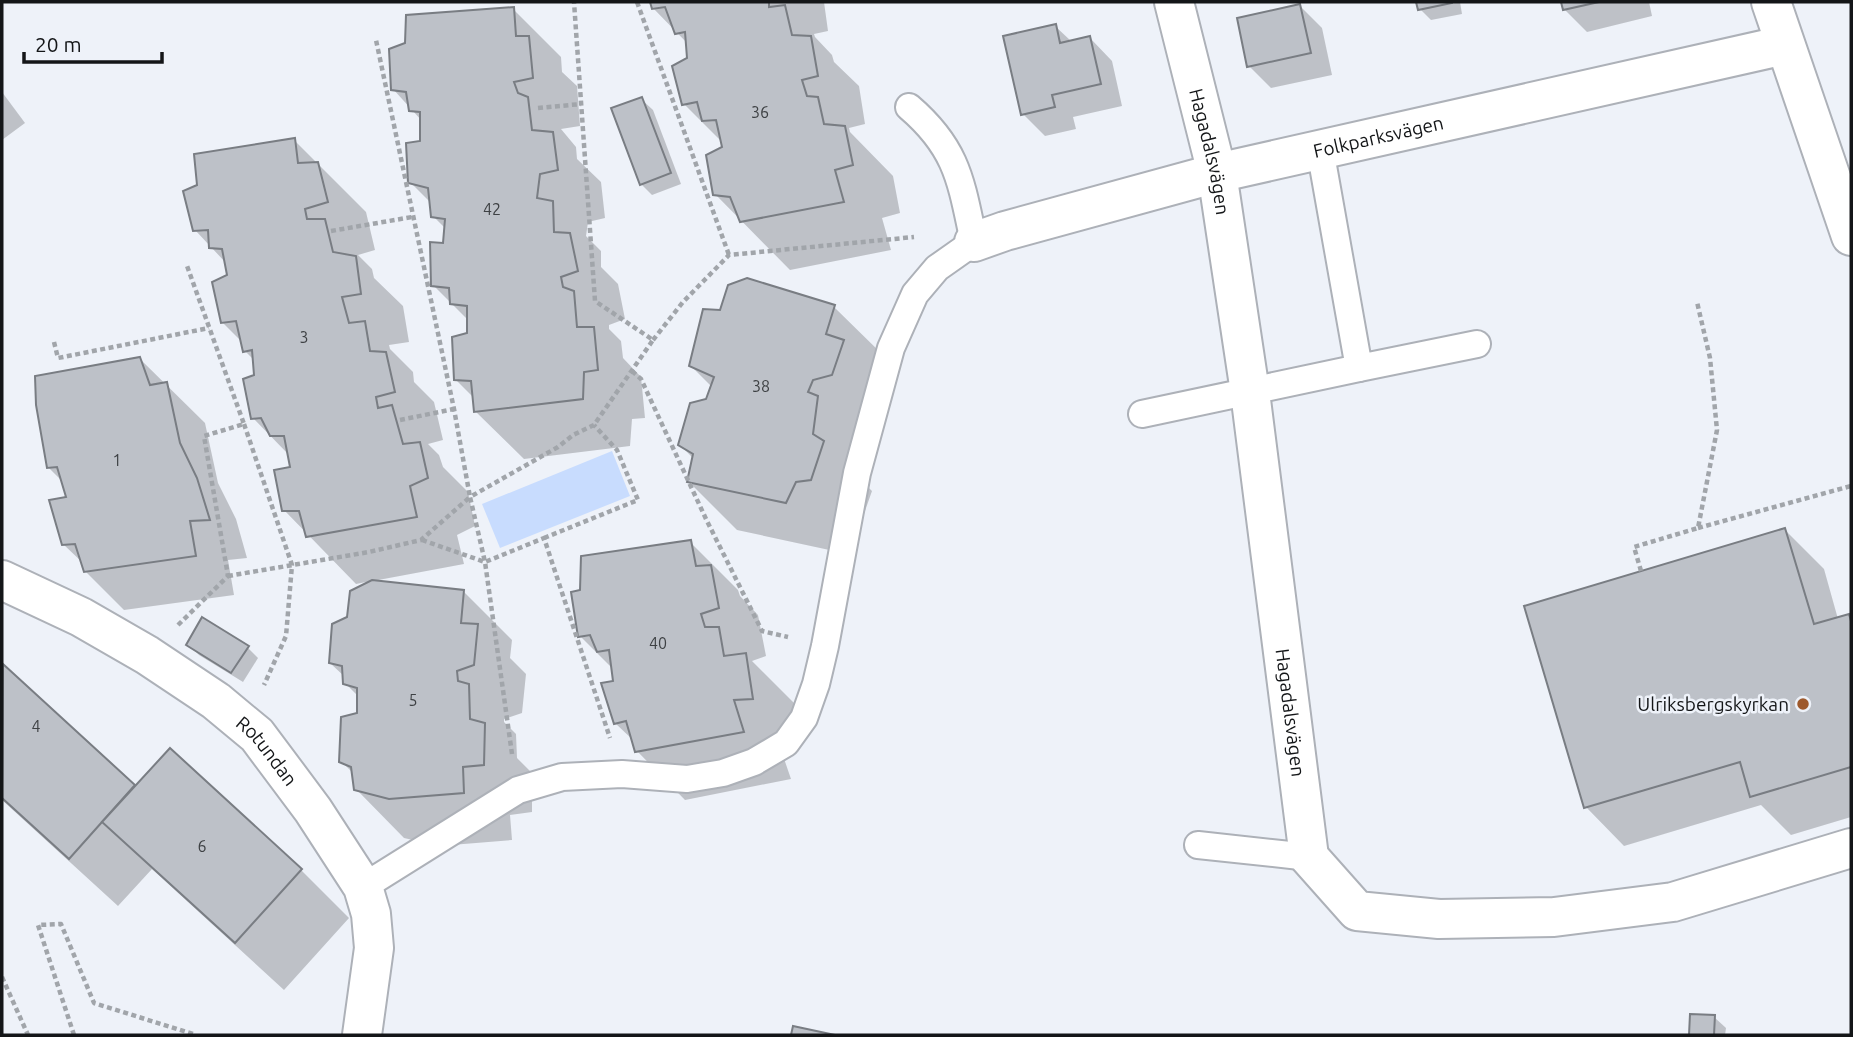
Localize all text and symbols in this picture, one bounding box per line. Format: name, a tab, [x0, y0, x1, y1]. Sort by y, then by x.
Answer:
scale bar	[24, 21, 163, 65]
text: 20 m	[35, 32, 82, 56]
street label: Hagadalsvägen	[1185, 86, 1234, 216]
house number: 36	[751, 103, 769, 121]
street label: Folkparksvägen	[1311, 111, 1446, 162]
house number: 42	[483, 200, 501, 218]
house number: 3	[299, 328, 309, 346]
house number: 38	[752, 377, 770, 395]
house number: 1	[112, 451, 122, 469]
house number: 40	[649, 634, 667, 652]
street label: Hagadalsvägen	[1272, 647, 1310, 778]
house number: 5	[408, 691, 418, 709]
place label: Ulriksbergskyrkan	[1637, 693, 1789, 715]
marker: Ulriksbergskyrkan	[1795, 696, 1811, 712]
street label: Rotundan	[232, 712, 302, 790]
house number: 4	[31, 717, 41, 735]
house number: 6	[197, 837, 207, 855]

